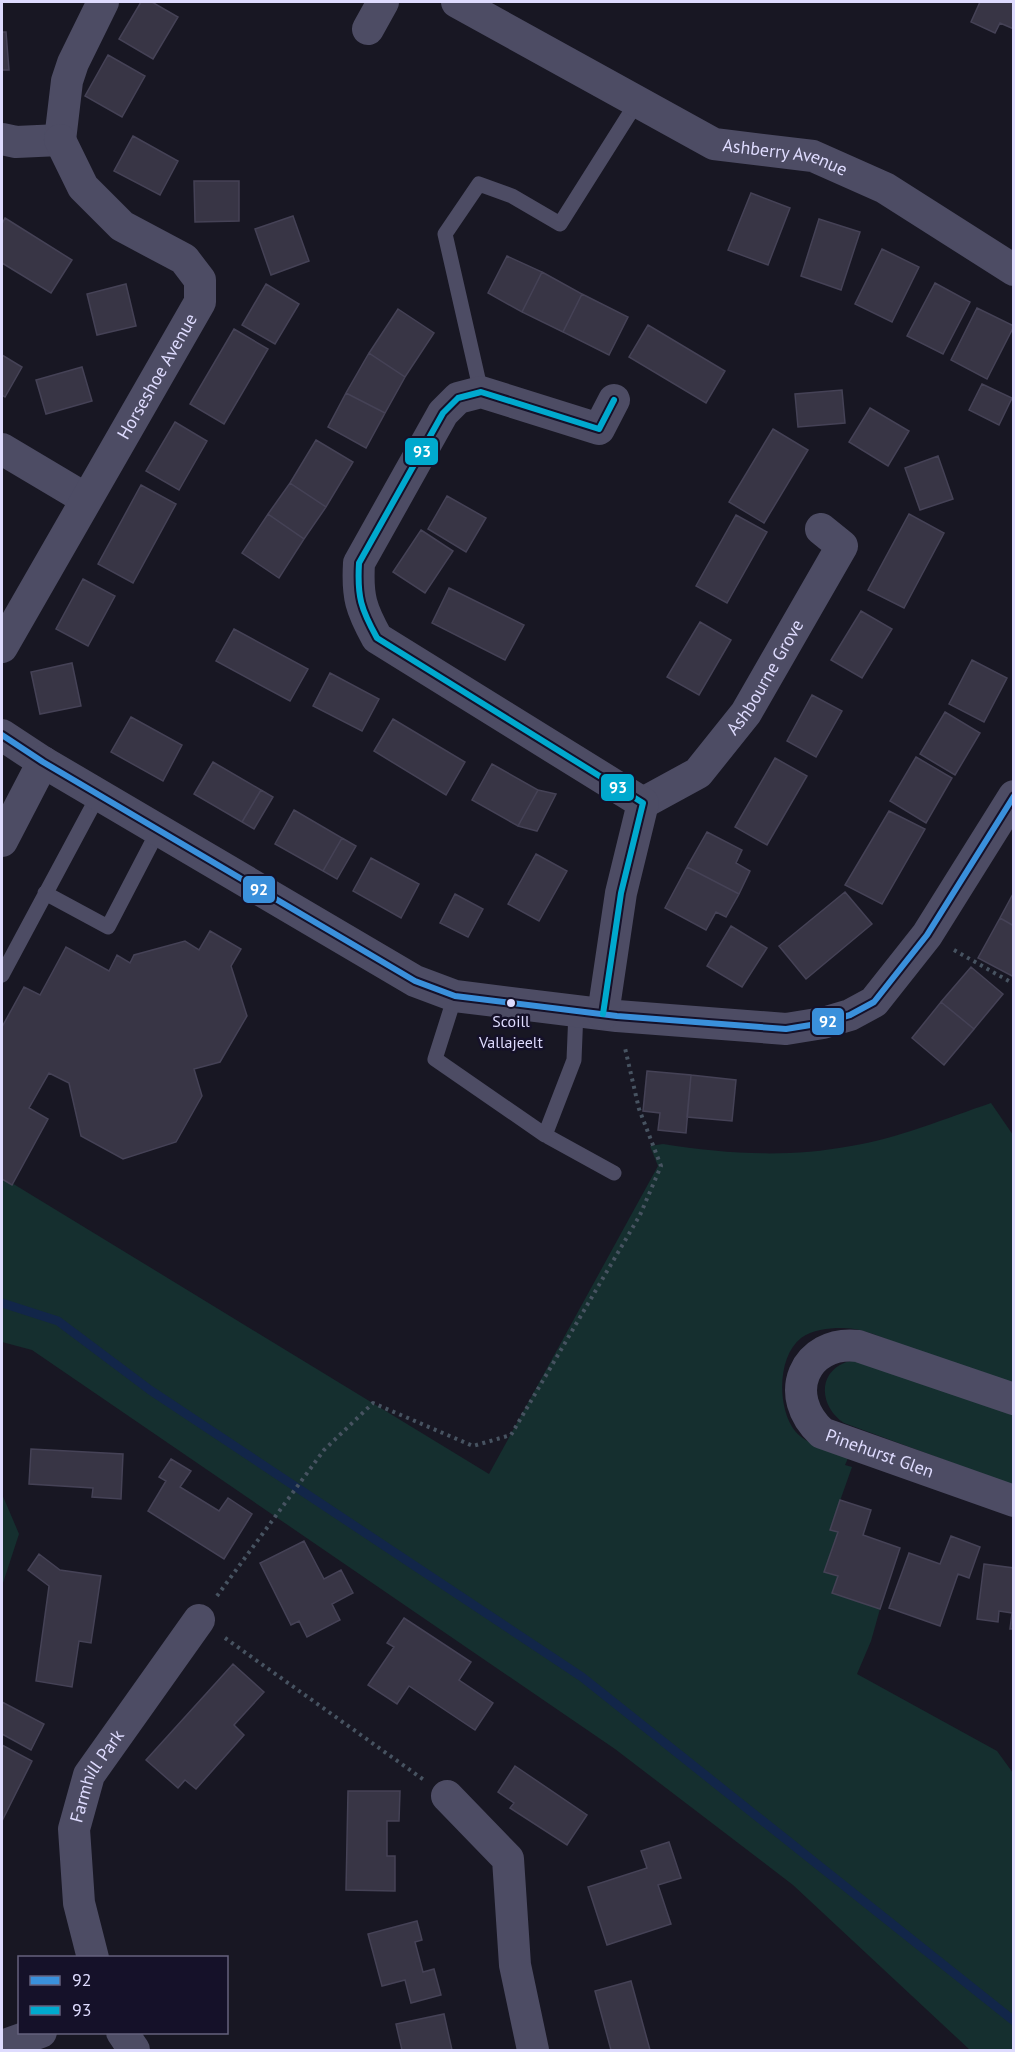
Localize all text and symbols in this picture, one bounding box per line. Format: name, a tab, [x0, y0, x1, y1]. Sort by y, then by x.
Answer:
street label: Ashberry Avenue	[721, 133, 851, 181]
street label: Horseshoe Avenue	[112, 309, 202, 443]
line badge: 93	[404, 437, 439, 466]
text: 93	[413, 441, 431, 461]
street label: Ashbourne Grove	[721, 615, 808, 739]
line badge: 93	[600, 773, 635, 802]
text: 93	[609, 777, 627, 797]
line badge: 92	[242, 875, 276, 904]
text: 92	[250, 879, 268, 899]
marker: Scoill Vallajeelt	[505, 997, 517, 1009]
line badge: 92	[811, 1007, 845, 1036]
place label: Scoill Vallajeelt	[478, 1011, 544, 1052]
text: 92	[819, 1011, 837, 1031]
street label: Pinehurst Glen	[823, 1423, 937, 1483]
street label: Farmhill Park	[64, 1724, 129, 1825]
legend	[18, 1956, 228, 2034]
text: 92	[72, 1968, 92, 1991]
text: 93	[72, 1998, 92, 2021]

